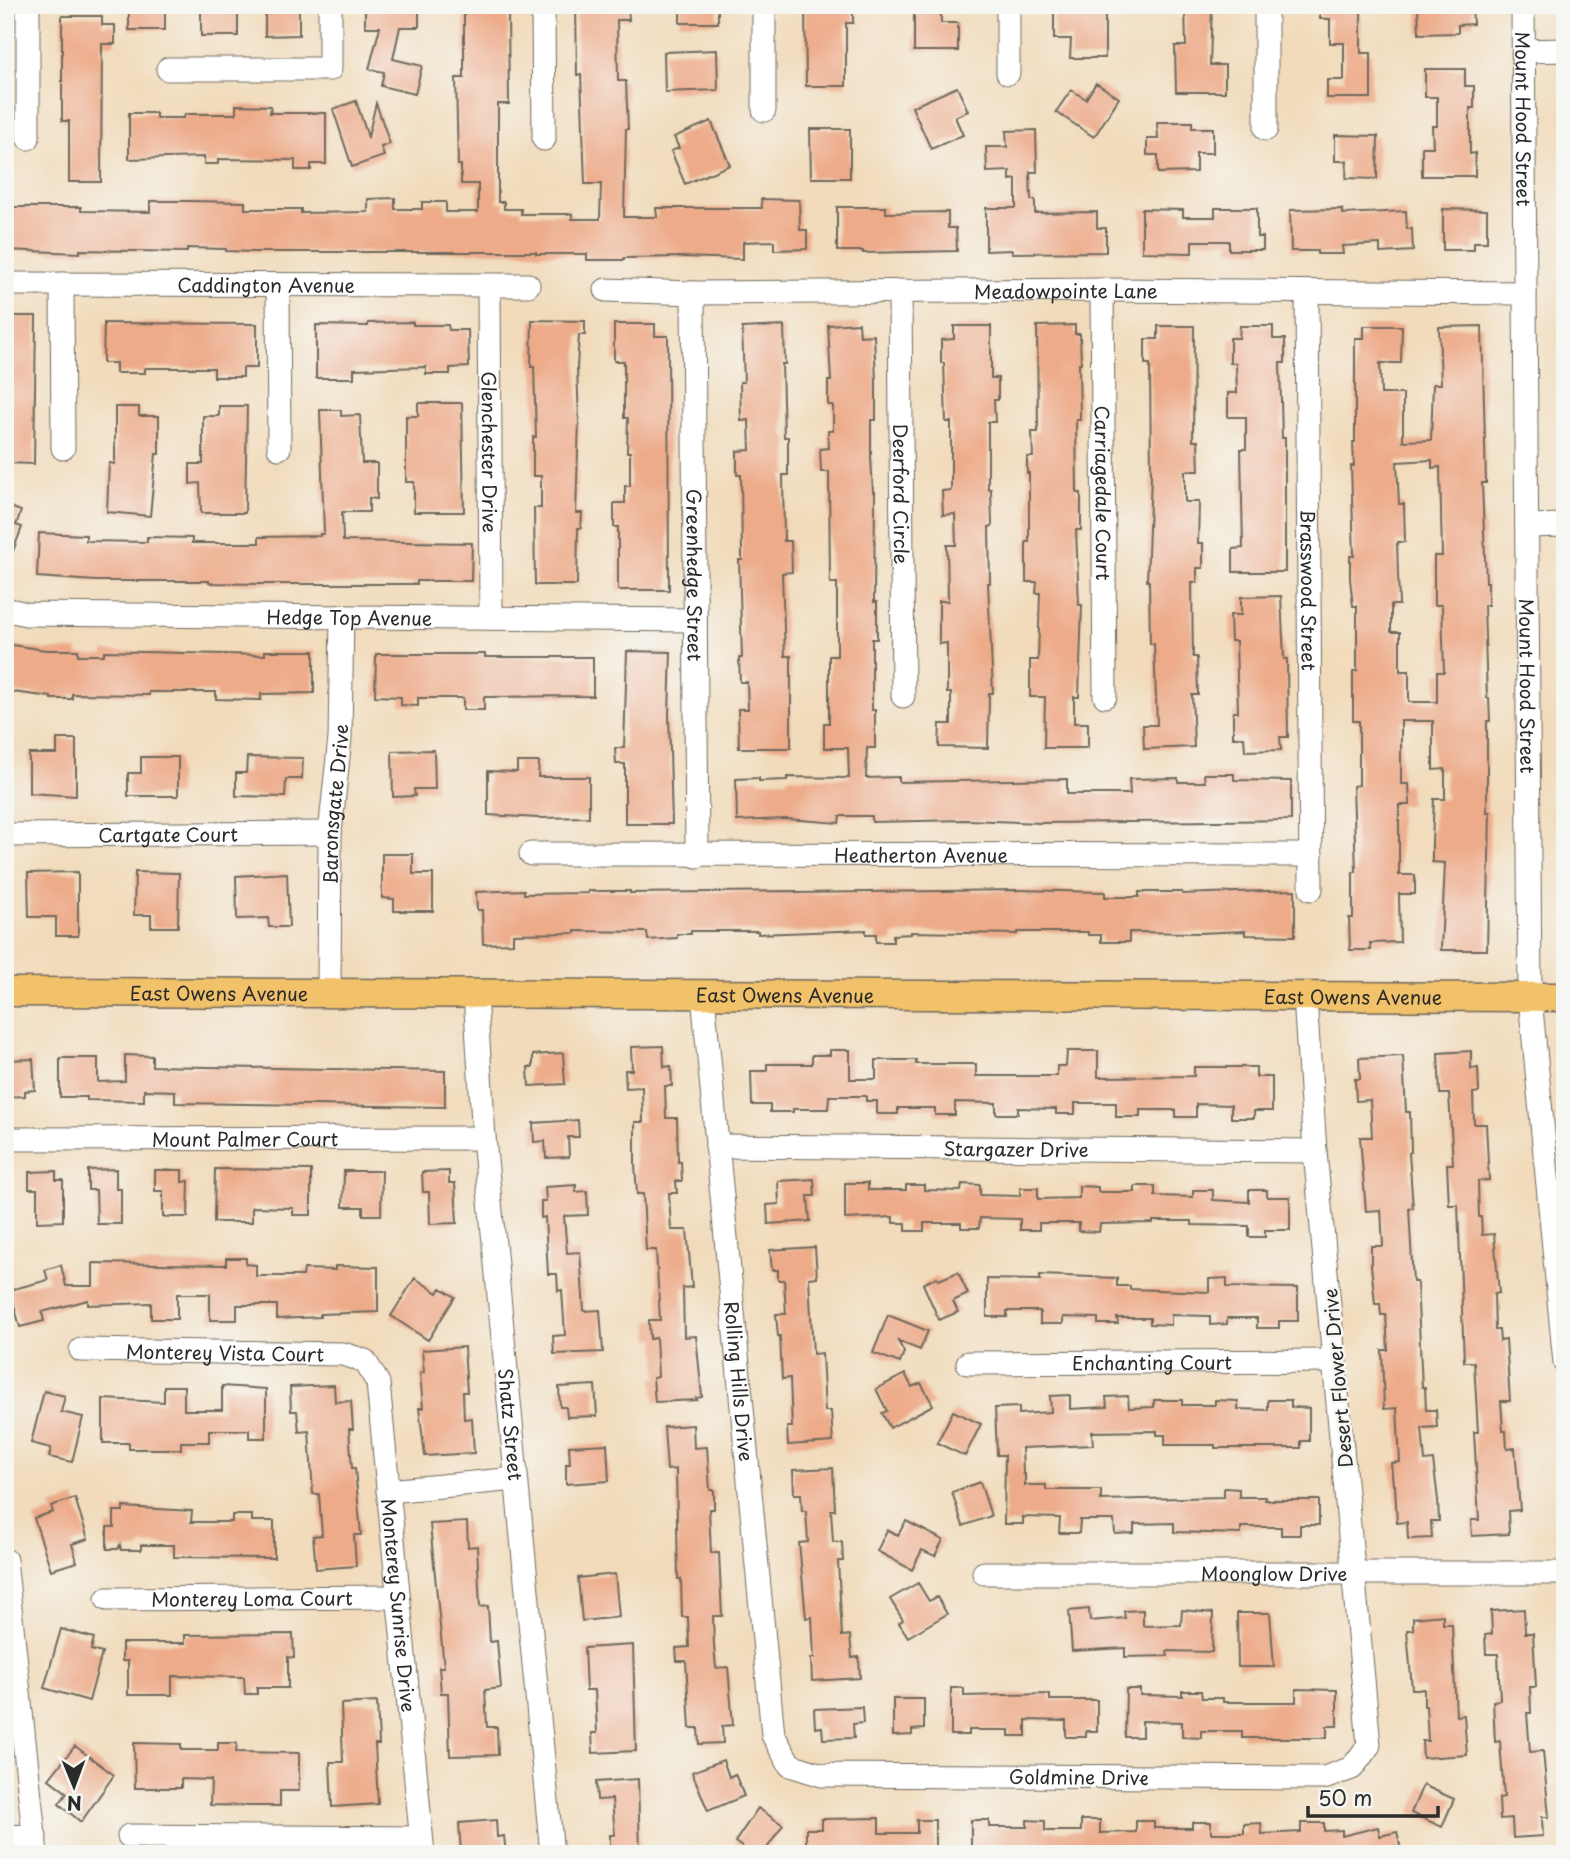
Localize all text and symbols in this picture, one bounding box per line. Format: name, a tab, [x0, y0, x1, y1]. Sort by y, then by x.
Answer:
street label: Mount Hood Street	[1509, 31, 1538, 207]
street label: Caddington Avenue	[177, 270, 355, 299]
street label: Meadowpointe Lane	[974, 276, 1158, 305]
street label: Glenchester Drive	[476, 371, 504, 533]
street label: Carriagedale Court	[1089, 405, 1118, 581]
street label: Deerford Circle	[887, 424, 916, 564]
street label: Greenhedge Street	[680, 489, 710, 662]
street label: Brasswood Street	[1294, 509, 1324, 671]
street label: Mount Hood Street	[1513, 598, 1542, 774]
street label: Hedge Top Avenue	[267, 602, 432, 632]
street label: Baronsgate Drive	[316, 724, 354, 885]
street label: Cartgate Court	[98, 820, 238, 848]
street label: Heatherton Avenue	[834, 840, 1008, 869]
street label: East Owens Avenue	[130, 978, 308, 1007]
street label: East Owens Avenue	[696, 980, 874, 1009]
street label: East Owens Avenue	[1264, 982, 1442, 1011]
street label: Mount Palmer Court	[152, 1124, 339, 1153]
street label: Stargazer Drive	[943, 1134, 1089, 1163]
street label: Desert Flower Drive	[1315, 1287, 1359, 1469]
street label: Rolling Hills Drive	[718, 1300, 761, 1463]
street label: Monterey Vista Court	[126, 1337, 325, 1368]
street label: Enchanting Court	[1072, 1348, 1232, 1376]
street label: Shatz Street	[492, 1367, 530, 1482]
street label: Monterey Sunrise Drive	[375, 1497, 423, 1713]
street label: Moonglow Drive	[1201, 1559, 1347, 1587]
street label: Monterey Loma Court	[151, 1583, 353, 1613]
north arrow	[38, 1750, 108, 1820]
street label: Goldmine Drive	[1009, 1762, 1149, 1791]
scale bar	[1308, 1775, 1437, 1819]
text: 50 m	[1318, 1781, 1372, 1813]
text: N	[67, 1790, 82, 1818]

